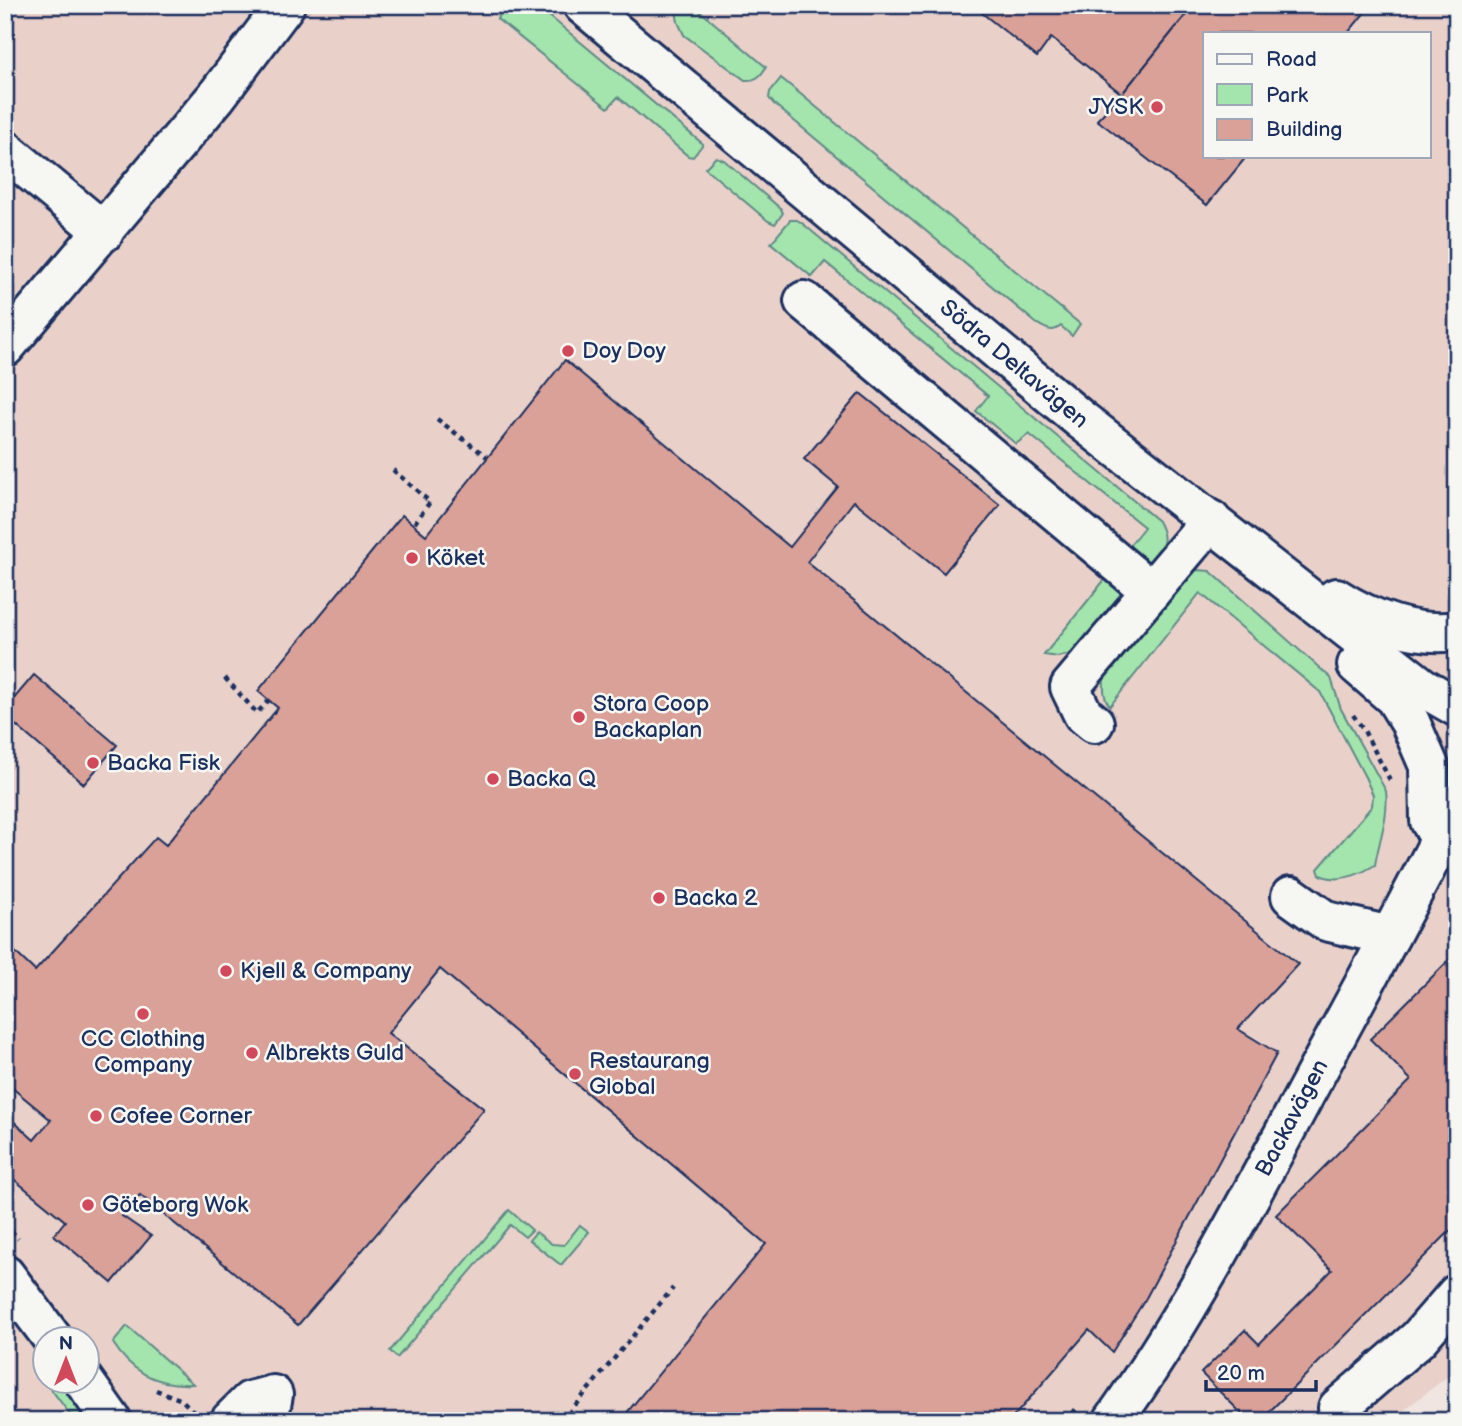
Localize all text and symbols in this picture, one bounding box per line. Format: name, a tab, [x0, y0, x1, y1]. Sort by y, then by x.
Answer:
legend	[1203, 32, 1430, 158]
text: Road	[1266, 47, 1317, 72]
text: Park	[1266, 83, 1309, 108]
place label: JYSK	[1088, 93, 1143, 121]
marker: JYSK	[1149, 99, 1165, 115]
text: Building	[1266, 117, 1342, 142]
street label: Södra Deltavägen	[934, 294, 1094, 434]
place label: Doy Doy	[582, 337, 667, 365]
marker: Doy Doy	[560, 343, 576, 359]
place label: Köket	[426, 544, 485, 572]
marker: Köket	[404, 550, 420, 566]
place label: Stora Coop Backaplan	[593, 690, 709, 744]
marker: Stora Coop Backaplan	[571, 709, 587, 725]
place label: Backa Fisk	[107, 749, 221, 777]
marker: Backa Fisk	[85, 755, 101, 771]
place label: Backa Q	[507, 765, 596, 793]
marker: Backa Q	[485, 771, 501, 787]
place label: Backa 2	[673, 884, 758, 912]
marker: Backa 2	[651, 890, 667, 906]
place label: Kjell & Company	[240, 957, 412, 985]
marker: Kjell & Company	[218, 963, 234, 979]
marker: CC Clothing Company	[135, 1006, 151, 1022]
place label: CC Clothing Company	[81, 1025, 205, 1079]
place label: Albrekts Guld	[266, 1039, 404, 1067]
marker: Albrekts Guld	[244, 1045, 260, 1061]
place label: Restaurang Global	[589, 1047, 710, 1101]
street label: Backavägen	[1249, 1055, 1335, 1181]
marker: Restaurang Global	[567, 1066, 583, 1082]
place label: Cofee Corner	[110, 1102, 252, 1130]
marker: Cofee Corner	[88, 1108, 104, 1124]
place label: Göteborg Wok	[102, 1191, 249, 1219]
marker: Göteborg Wok	[80, 1197, 96, 1213]
north arrow	[32, 1324, 102, 1394]
text: N	[59, 1333, 73, 1356]
scale bar	[1206, 1349, 1317, 1393]
text: 20 m	[1217, 1361, 1265, 1386]

